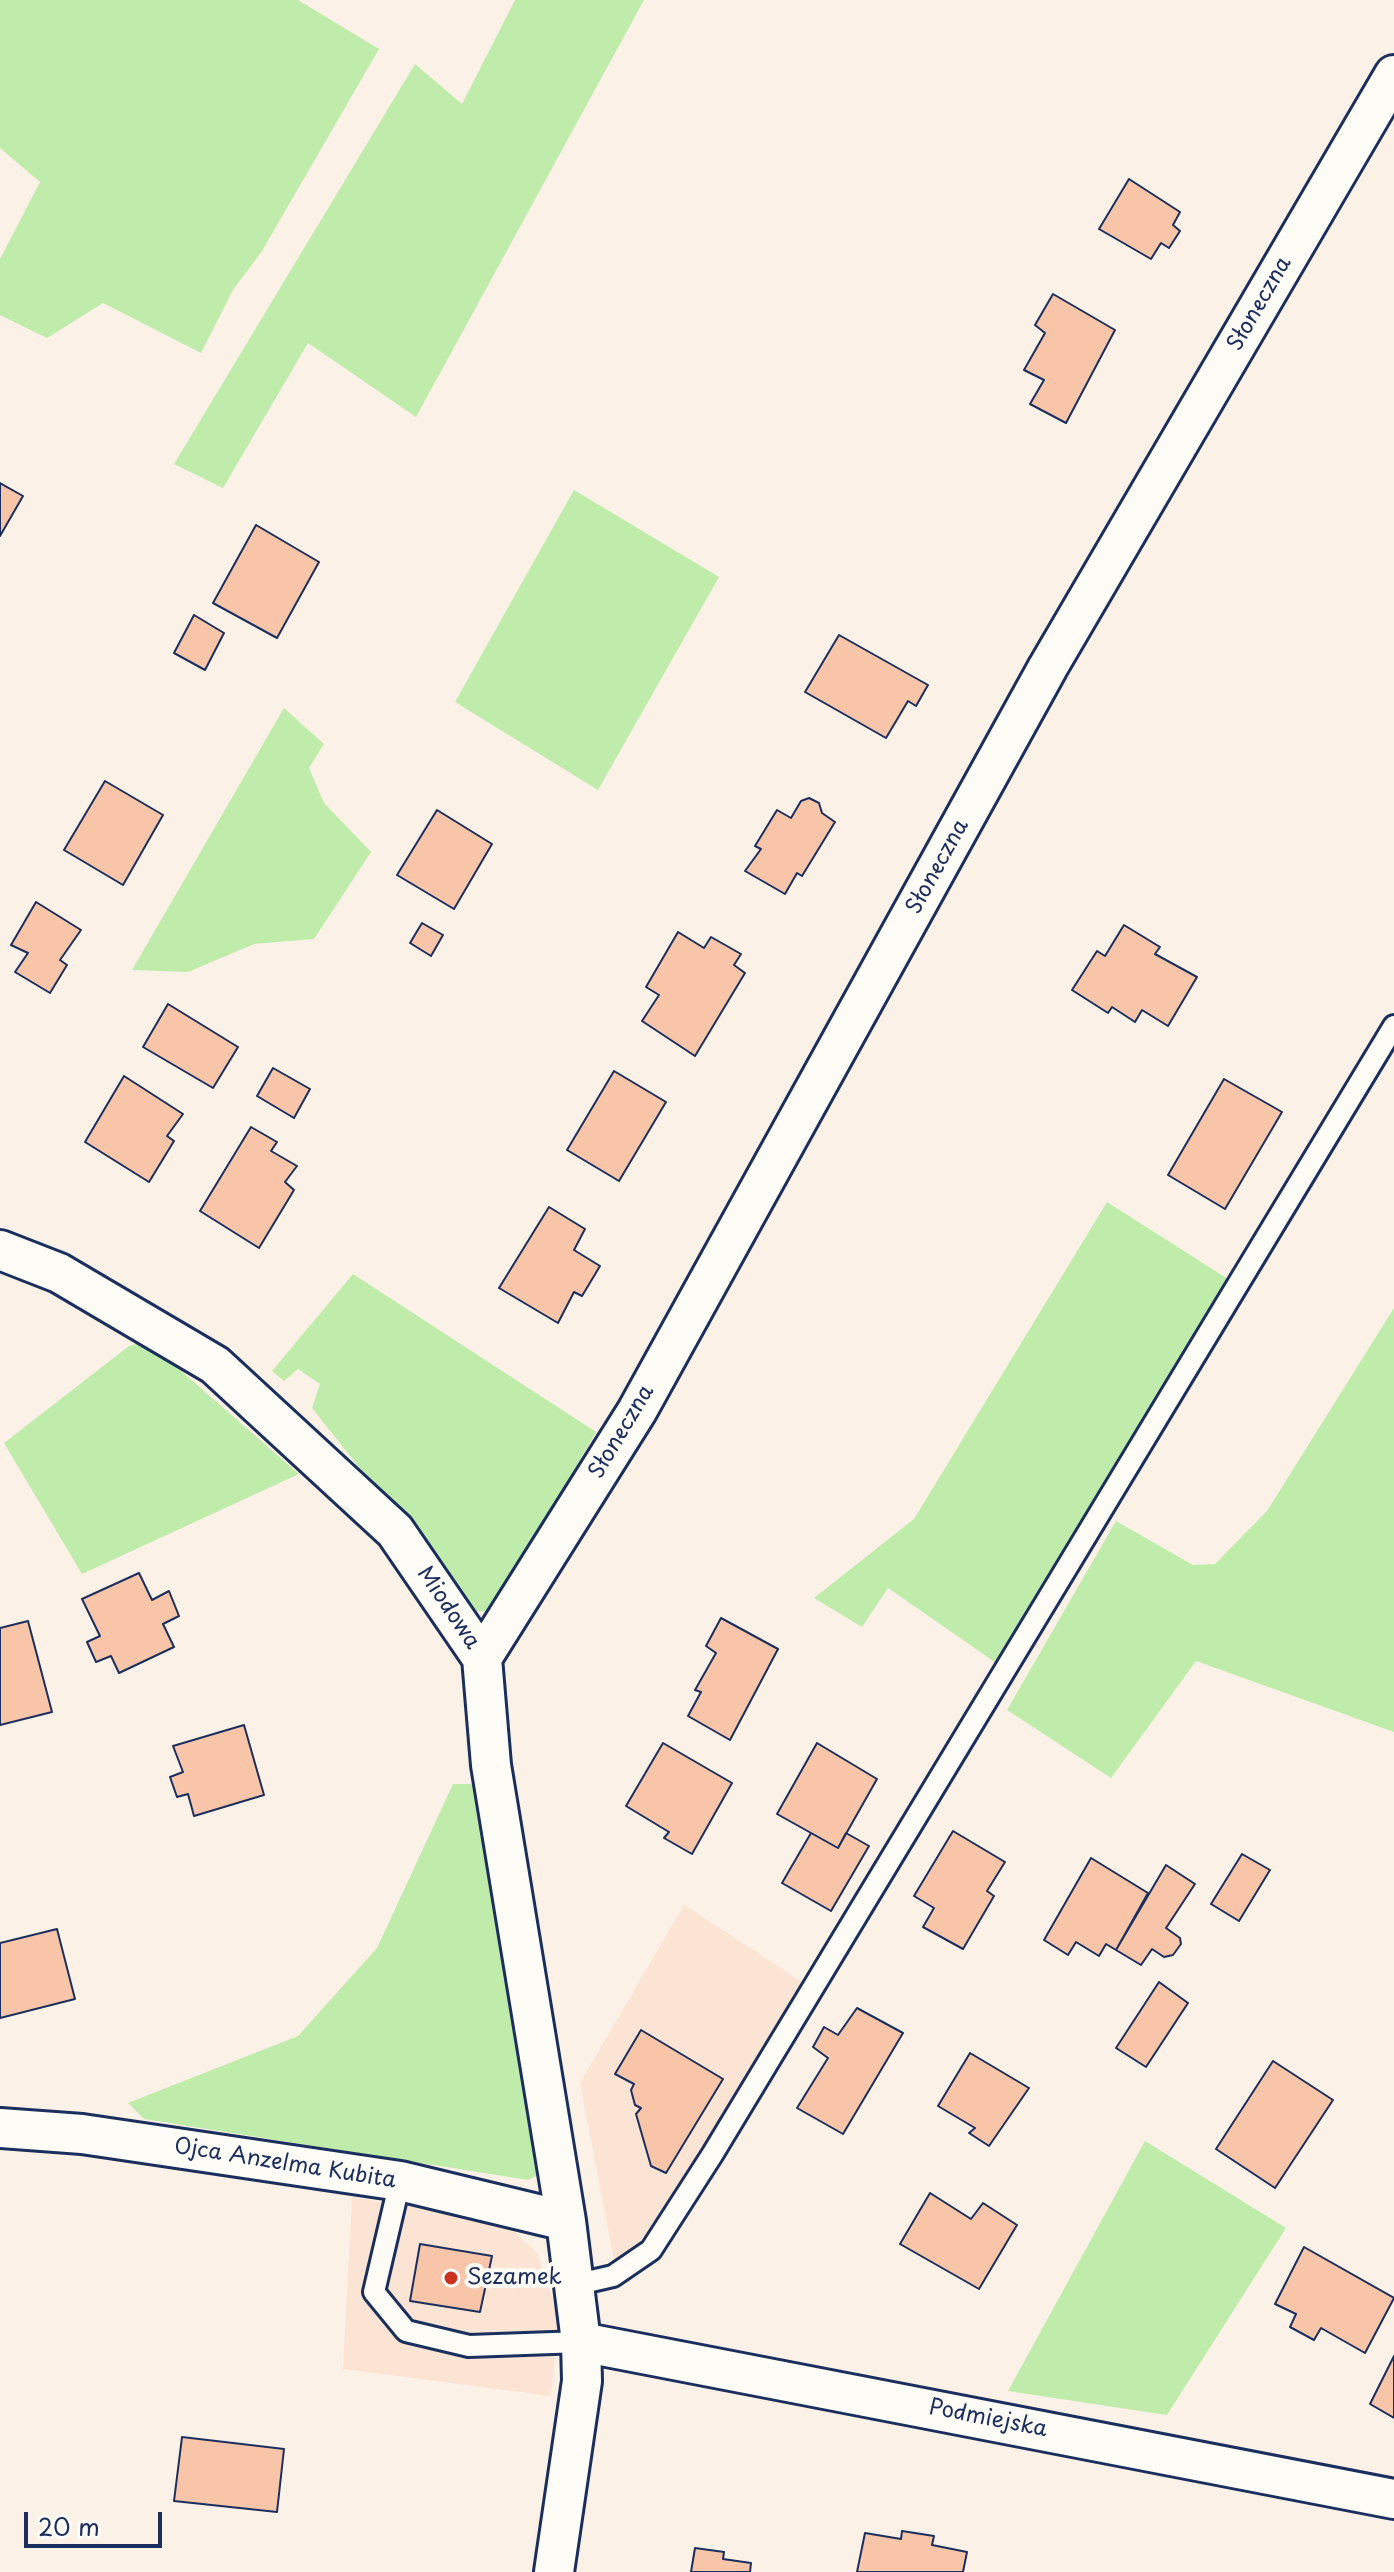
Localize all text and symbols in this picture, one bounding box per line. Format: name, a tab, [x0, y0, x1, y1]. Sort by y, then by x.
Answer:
street label: Słoneczna	[1222, 252, 1298, 356]
street label: Słoneczna	[901, 815, 975, 919]
street label: Słoneczna	[584, 1380, 660, 1484]
street label: Miodowa	[411, 1562, 485, 1654]
street label: Ojca Anzelma Kubita	[172, 2133, 398, 2195]
place label: Sezamek	[467, 2265, 562, 2291]
marker: Sezamek	[442, 2269, 460, 2287]
street label: Podmiejska	[927, 2395, 1049, 2443]
scale bar	[28, 2496, 166, 2546]
text: 20 m	[38, 2508, 100, 2544]

